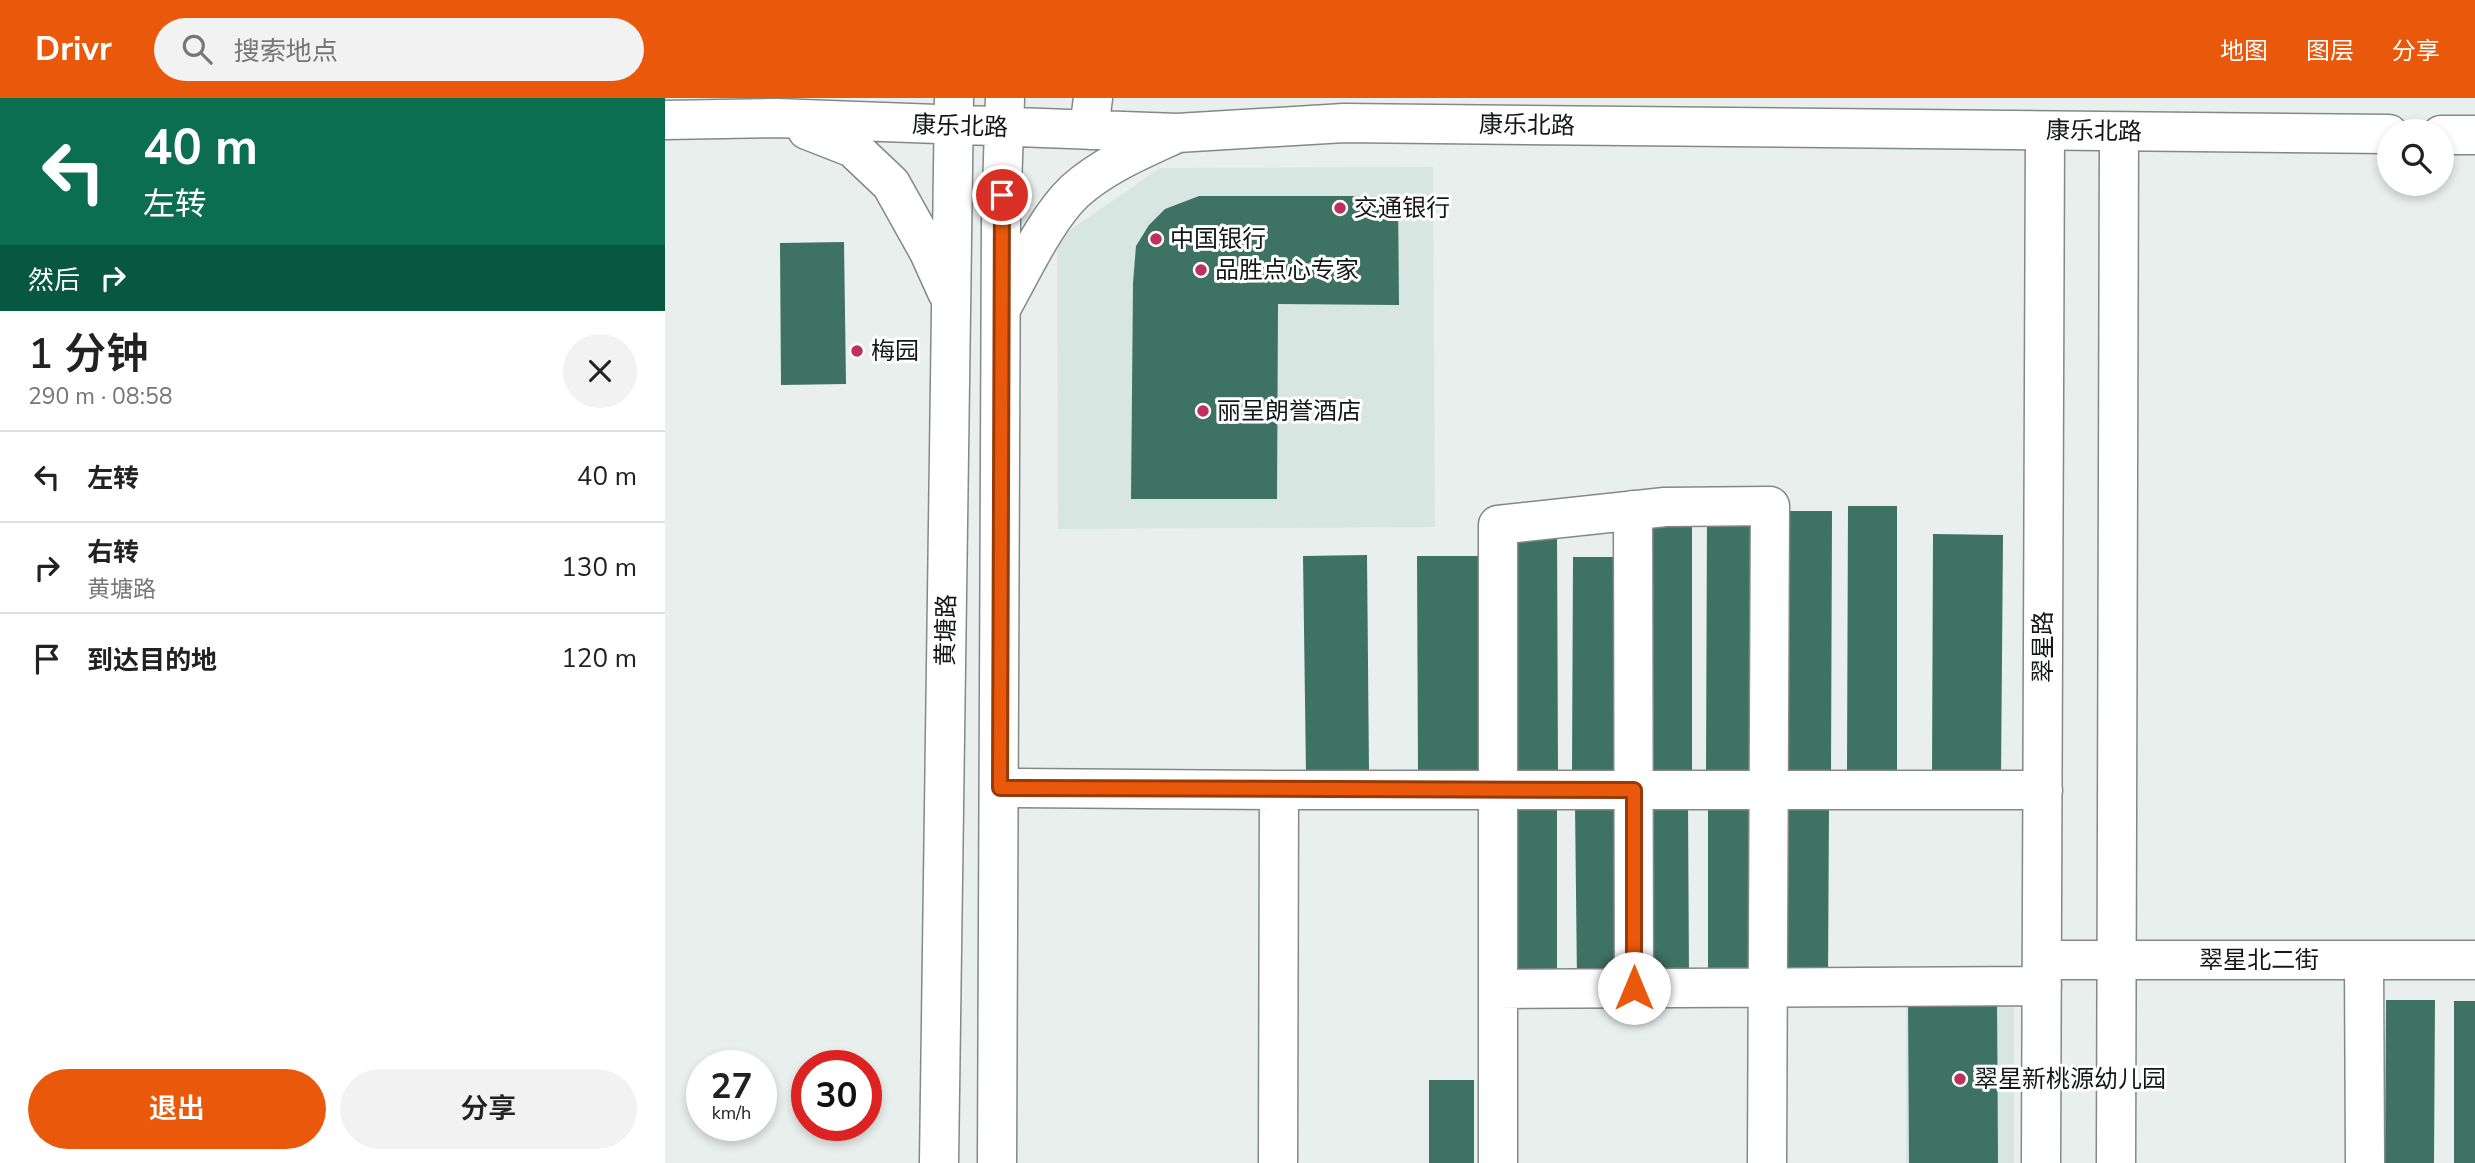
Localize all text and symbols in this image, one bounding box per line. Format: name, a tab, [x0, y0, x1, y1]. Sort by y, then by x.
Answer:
search box	[154, 18, 644, 81]
text: Drivr	[35, 27, 112, 72]
icon: search	[178, 30, 216, 68]
text: 搜索地点	[234, 34, 338, 69]
text: 地图	[2220, 35, 2268, 67]
text: 图层	[2306, 35, 2354, 67]
text: 分享	[2392, 35, 2440, 67]
street label: 康乐北路	[911, 108, 1009, 144]
street label: 康乐北路	[1479, 108, 1575, 142]
text: 40 m	[143, 114, 258, 181]
street label: 康乐北路	[2046, 114, 2142, 148]
map controls	[2377, 119, 2454, 196]
button: search	[2377, 119, 2454, 196]
icon: left	[28, 126, 119, 217]
pin	[972, 165, 1032, 225]
icon: arrive	[983, 176, 1021, 214]
text: 左转	[143, 183, 207, 226]
place label: 交通银行	[1354, 192, 1450, 224]
marker: 交通银行	[1332, 200, 1348, 216]
place label: 中国银行	[1170, 223, 1266, 255]
marker: 中国银行	[1148, 231, 1164, 247]
place label: 品胜点心专家	[1215, 254, 1359, 286]
icon: right	[94, 259, 132, 297]
marker: 品胜点心专家	[1193, 262, 1209, 278]
text: 然后	[28, 263, 80, 298]
text: 1 分钟	[28, 326, 148, 383]
button: close	[563, 334, 637, 408]
place label: 梅园	[871, 335, 919, 367]
marker: 梅园	[849, 343, 865, 359]
text: 290 m · 08:58	[28, 381, 173, 412]
place label: 丽呈朗誉酒店	[1217, 395, 1361, 427]
marker: 丽呈朗誉酒店	[1195, 403, 1211, 419]
icon: left	[28, 458, 66, 496]
text: 40 m	[577, 459, 637, 494]
text: 左转	[87, 461, 139, 496]
text: 右转	[87, 535, 139, 570]
icon: right	[28, 549, 66, 587]
text: 130 m	[561, 550, 637, 585]
text: 黄塘路	[87, 574, 156, 605]
street label: 黄塘路	[929, 594, 963, 666]
street label: 翠星路	[2027, 611, 2059, 683]
icon: arrive	[28, 640, 66, 678]
text: 120 m	[561, 641, 637, 676]
text: 到达目的地	[87, 643, 217, 678]
street label: 翠星北二街	[2199, 944, 2319, 976]
position arrow	[1597, 951, 1671, 1025]
speed limit sign: 30	[791, 1050, 882, 1141]
text: 27	[710, 1063, 753, 1110]
place label: 翠星新桃源幼儿园	[1974, 1063, 2166, 1095]
button: 退出	[28, 1069, 326, 1149]
button: 分享	[340, 1069, 637, 1149]
marker: 翠星新桃源幼儿园	[1952, 1071, 1968, 1087]
text: km/h	[712, 1101, 751, 1125]

